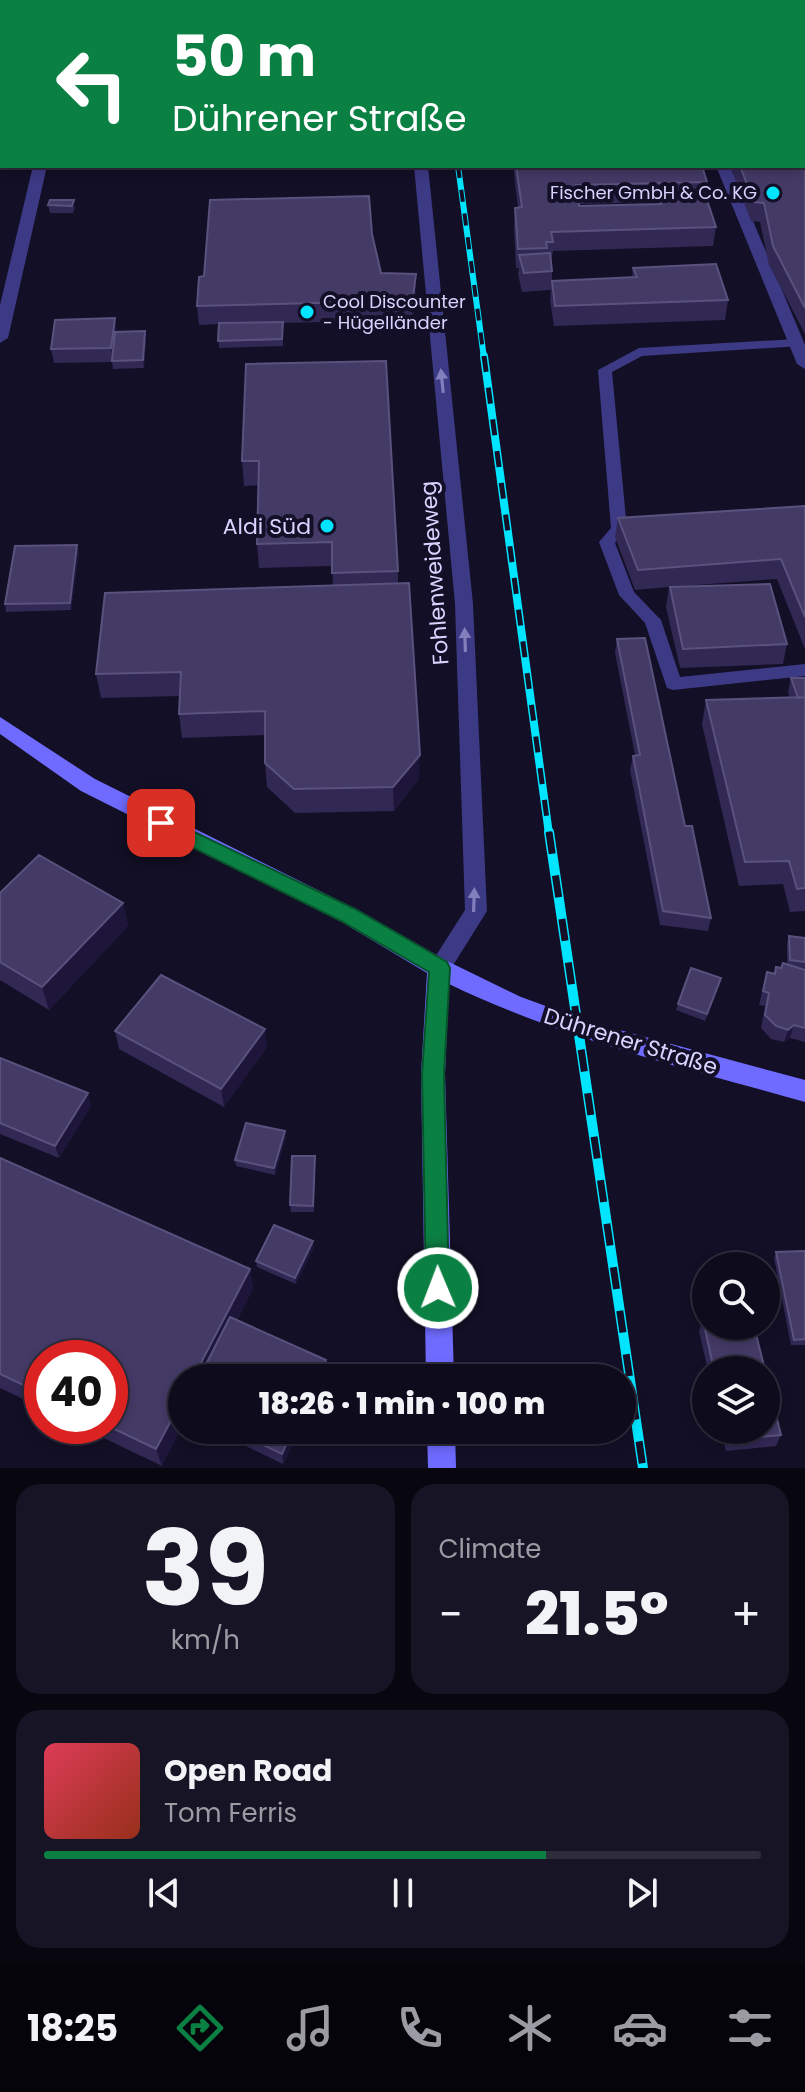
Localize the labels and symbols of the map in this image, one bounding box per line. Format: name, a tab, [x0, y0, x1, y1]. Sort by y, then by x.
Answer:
place label: Fischer GmbH & Co. KG	[550, 180, 757, 205]
marker: Fischer GmbH & Co. KG	[764, 184, 782, 202]
place label: Cool Discounter - Hügelländer	[323, 289, 466, 335]
marker: Cool Discounter - Hügelländer	[298, 303, 316, 321]
one-way arrow	[435, 369, 448, 394]
street label: Fohlenweideweg	[413, 480, 456, 666]
place label: Aldi Süd	[223, 511, 311, 542]
marker: Aldi Süd	[318, 517, 336, 535]
one-way arrow	[458, 627, 471, 652]
pin	[127, 789, 195, 857]
one-way arrow	[468, 887, 481, 912]
street label: Dührener Straße	[540, 1000, 721, 1083]
position arrow	[396, 1246, 480, 1330]
speed limit sign: 40	[24, 1340, 128, 1444]

